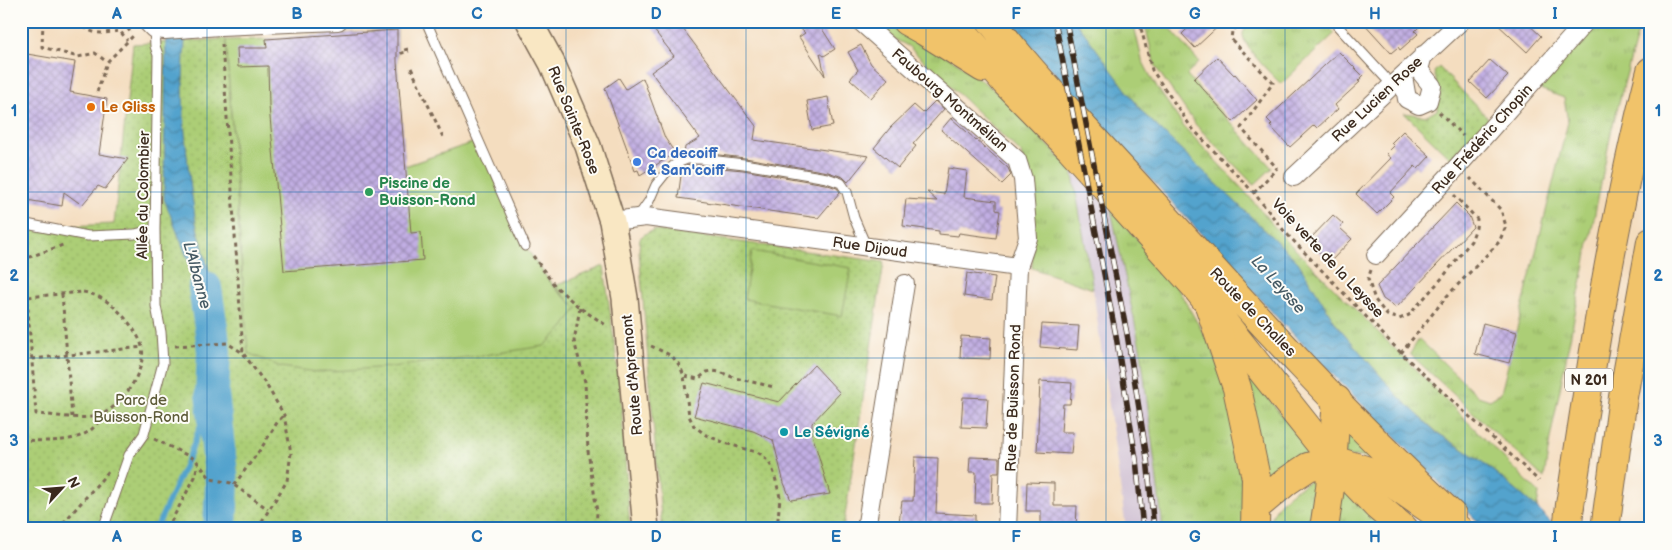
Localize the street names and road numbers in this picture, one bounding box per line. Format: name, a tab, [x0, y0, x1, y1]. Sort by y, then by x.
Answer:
street label: Faubourg Montmélian	[888, 45, 1012, 156]
street label: Rue Lucien Rose	[1328, 52, 1427, 146]
street label: Rue Sainte-Rose	[543, 63, 604, 177]
street label: Rue Frédéric Chopin	[1428, 80, 1537, 198]
street label: Allée du Colombier	[133, 130, 154, 259]
street label: Voie verte de la Leysse	[1267, 195, 1388, 322]
street label: Rue Dijoud	[831, 233, 909, 262]
street label: Route de Challes	[1205, 264, 1300, 361]
street label: Route d'Apremont	[618, 313, 647, 436]
street label: Rue de Buisson Rond	[1001, 324, 1026, 472]
road number: N 201	[1565, 368, 1613, 392]

